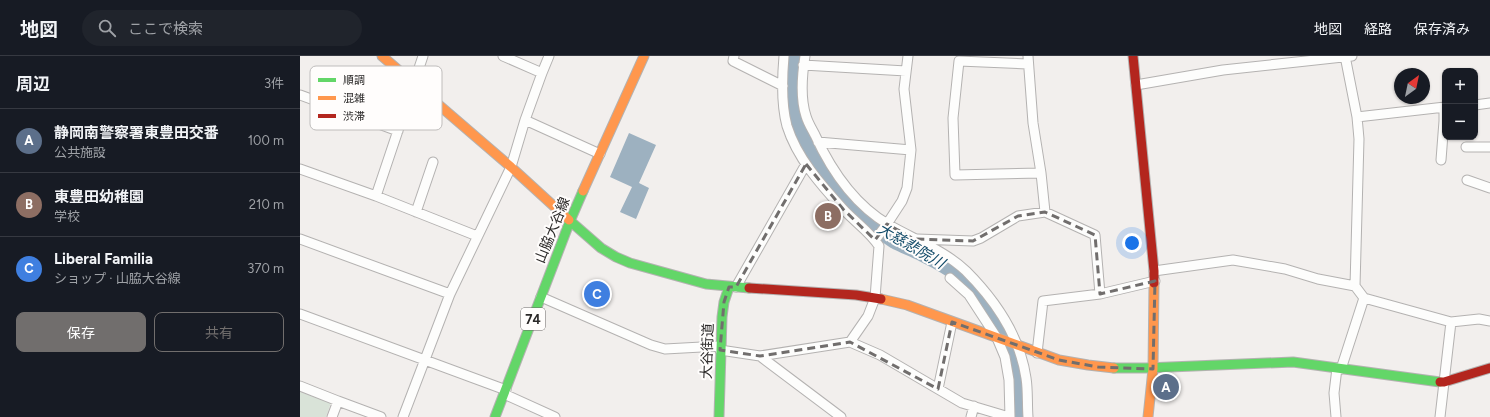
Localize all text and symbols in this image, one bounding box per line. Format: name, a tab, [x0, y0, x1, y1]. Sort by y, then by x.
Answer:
search box	[82, 10, 362, 46]
icon: search	[96, 17, 118, 39]
text: 地図	[20, 18, 58, 41]
text: ここで検索	[128, 20, 203, 38]
text: 地図	[1314, 21, 1342, 38]
text: 経路	[1364, 21, 1392, 38]
text: 保存済み	[1414, 21, 1470, 38]
legend	[310, 66, 442, 130]
north arrow	[1394, 68, 1430, 104]
map controls	[1442, 68, 1478, 140]
button: +	[1442, 68, 1478, 104]
text: 周辺	[16, 74, 50, 94]
text: 順調	[343, 74, 365, 87]
text: 3件	[264, 76, 284, 91]
text: 混雑	[343, 92, 365, 105]
button: −	[1442, 104, 1478, 140]
text: 渋滞	[343, 110, 365, 123]
text: 静岡南警察署東豊田交番	[54, 124, 219, 142]
text: A	[24, 133, 34, 148]
text: 100 m	[248, 133, 284, 148]
text: 公共施設	[54, 145, 106, 160]
text: 東豊田幼稚園	[54, 188, 144, 206]
street label: 山脇大谷線	[531, 195, 573, 266]
text: B	[25, 197, 33, 212]
text: 210 m	[249, 197, 284, 212]
pin: B	[815, 201, 841, 231]
text: 学校	[54, 209, 80, 224]
water label: 大慈悲院川	[874, 219, 950, 274]
your location	[1122, 233, 1142, 253]
text: Liberal Familia	[54, 250, 153, 268]
text: C	[24, 261, 34, 276]
text: 370 m	[247, 261, 284, 276]
text: ショップ · 山脇大谷線	[54, 271, 181, 286]
pin: C	[584, 279, 610, 309]
road number: 74	[521, 308, 545, 330]
button: 保存	[16, 312, 146, 352]
button: 共有	[154, 312, 284, 352]
street label: 大谷街道	[698, 323, 717, 379]
pin: A	[1153, 372, 1179, 402]

